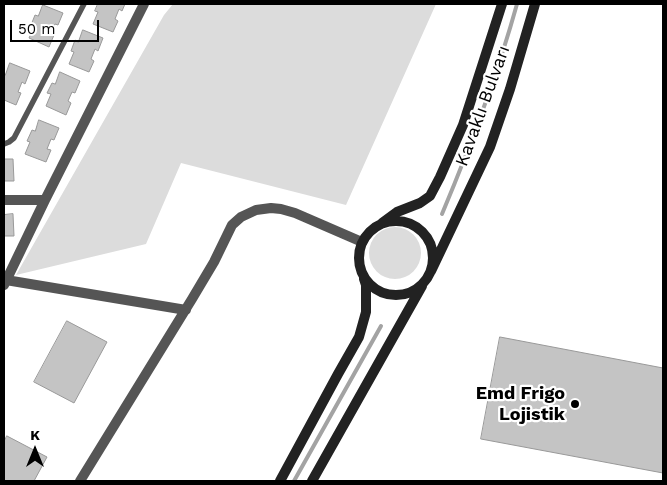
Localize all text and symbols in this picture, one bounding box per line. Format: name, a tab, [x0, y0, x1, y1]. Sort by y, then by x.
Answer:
scale bar	[12, 10, 101, 42]
text: 50 m	[18, 20, 55, 38]
street label: Kavaklı Bulvarı	[451, 43, 515, 169]
place label: Emd Frigo Lojistik	[476, 383, 565, 426]
marker: Emd Frigo Lojistik	[569, 398, 581, 410]
north arrow	[10, 425, 60, 475]
text: K	[30, 427, 40, 443]

